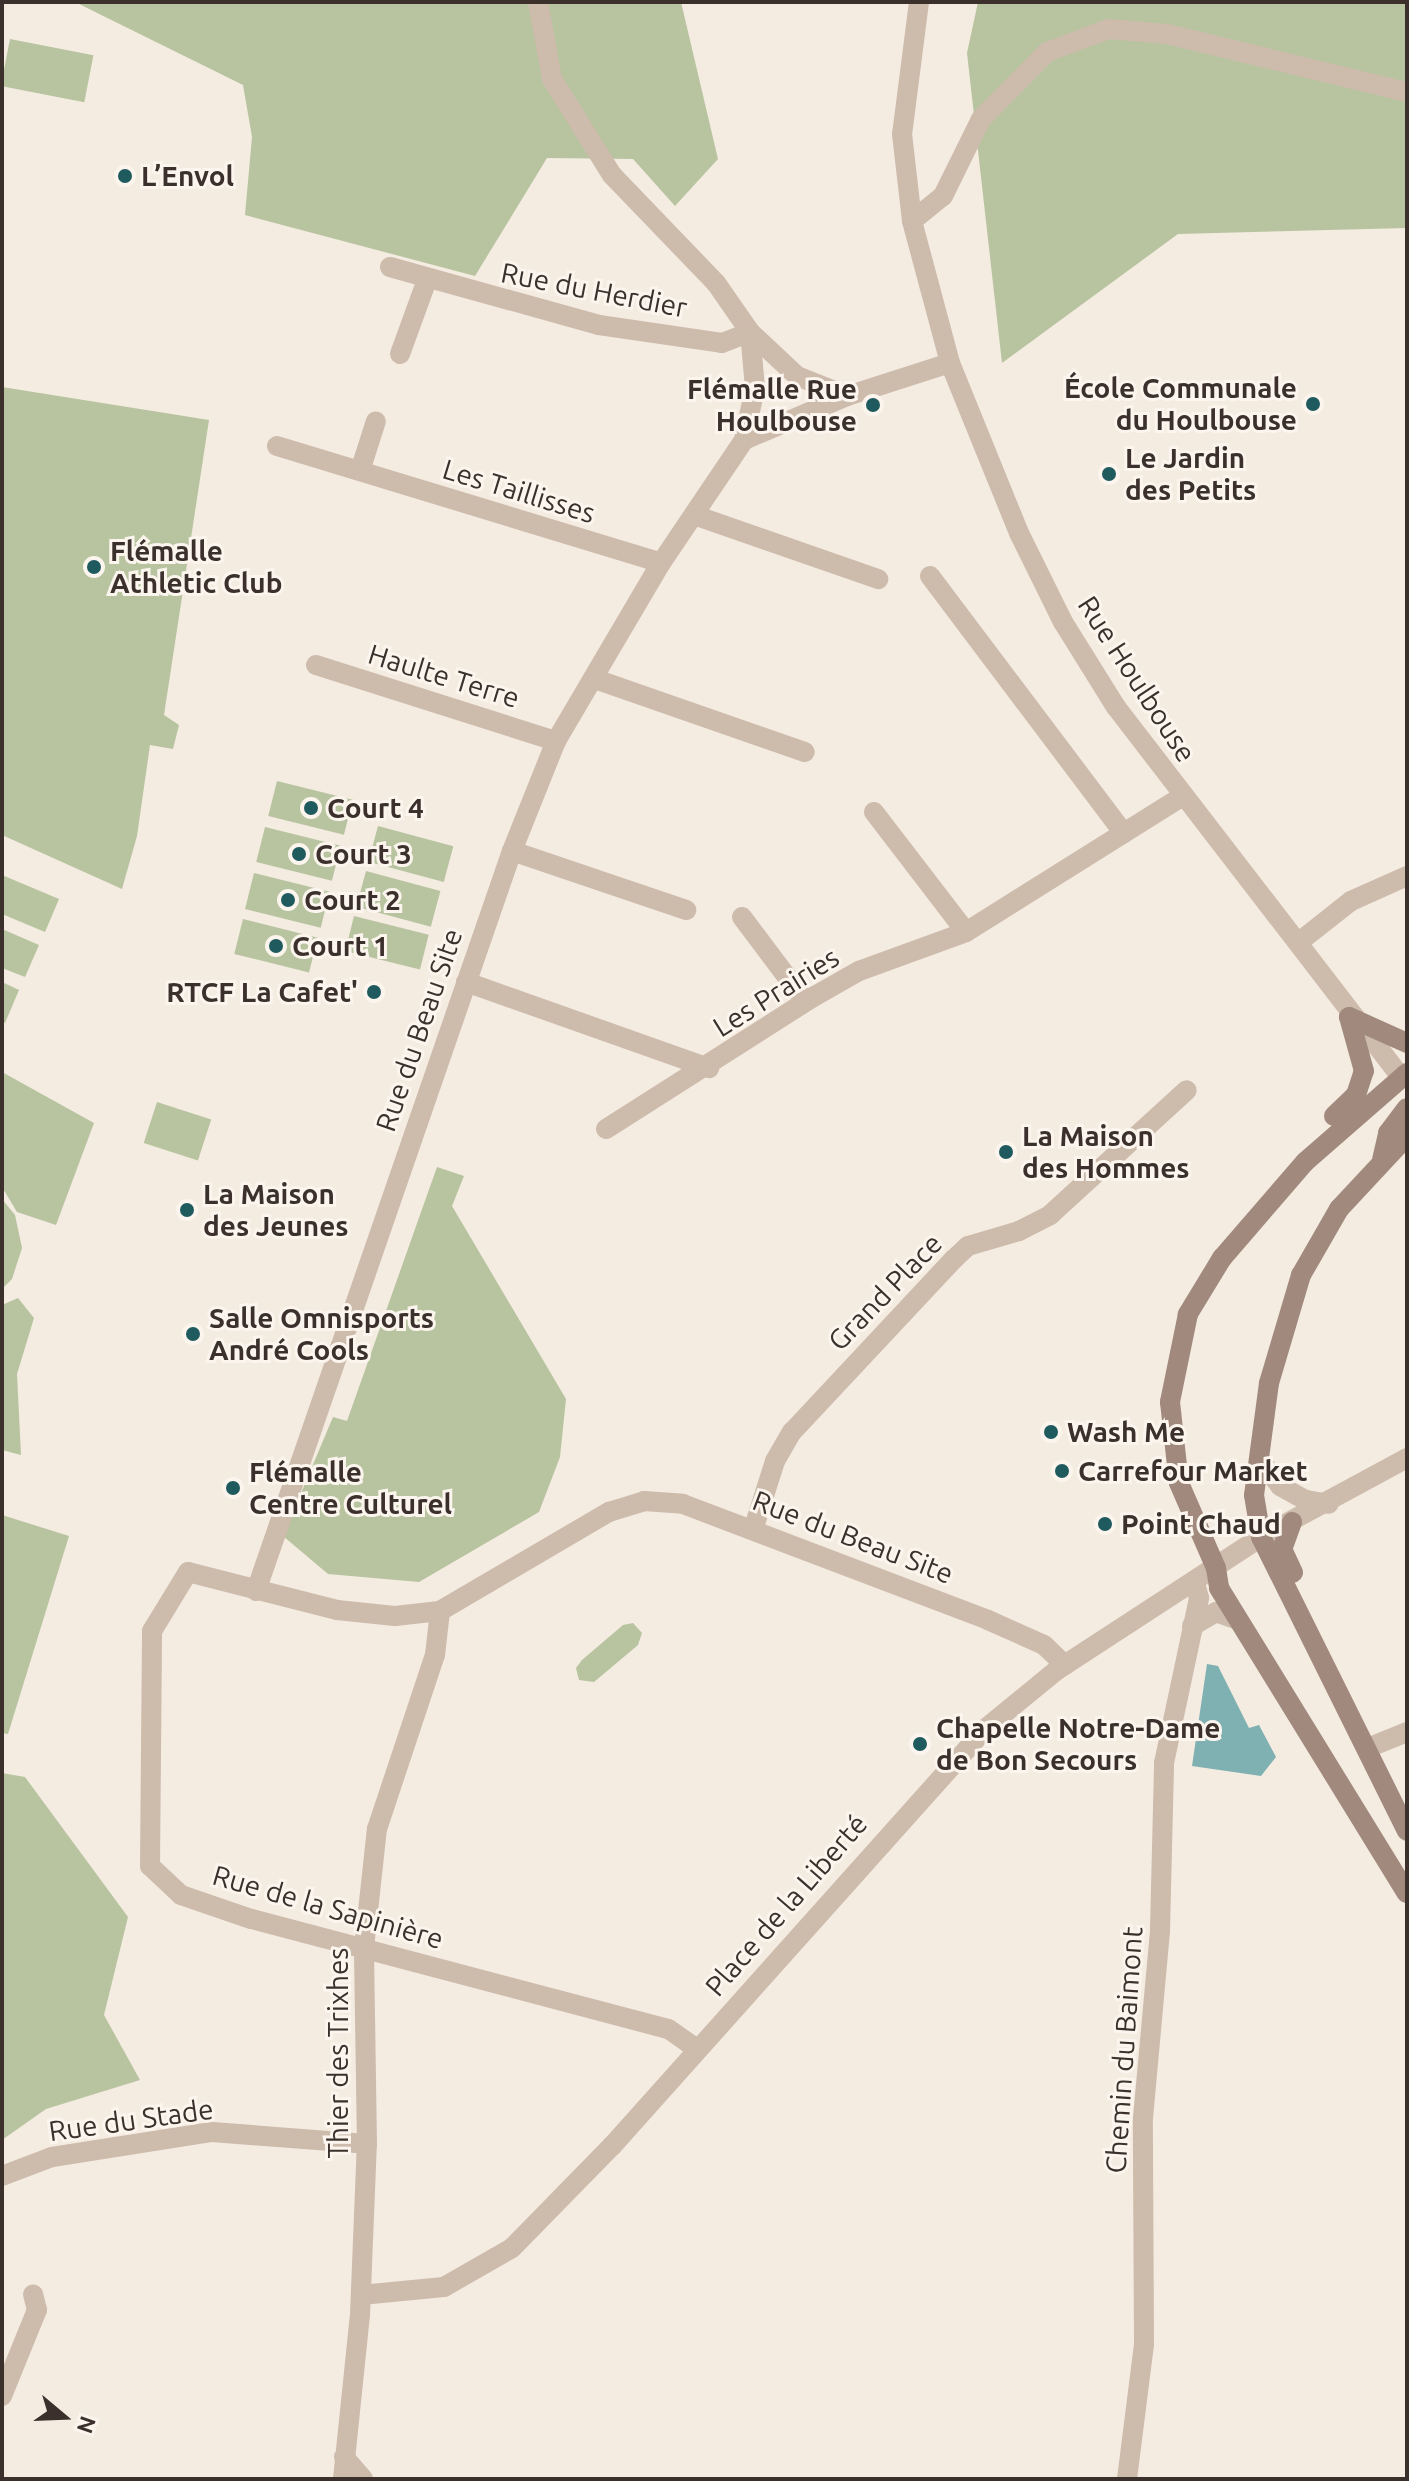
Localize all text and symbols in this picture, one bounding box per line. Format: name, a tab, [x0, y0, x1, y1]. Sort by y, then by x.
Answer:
place label: L’Envol	[141, 159, 234, 193]
marker: L’Envol	[116, 167, 134, 185]
street label: Rue du Herdier	[498, 255, 690, 325]
place label: École Communale du Houlbouse	[1064, 371, 1297, 437]
place label: Flémalle Rue Houlbouse	[687, 372, 857, 438]
marker: École Communale du Houlbouse	[1304, 395, 1322, 413]
marker: Flémalle Rue Houlbouse	[864, 396, 882, 414]
place label: Le Jardin des Petits	[1125, 441, 1256, 507]
street label: Les Taillisses	[439, 452, 599, 530]
marker: Le Jardin des Petits	[1100, 465, 1118, 483]
place label: Flémalle Athletic Club	[110, 534, 283, 600]
marker: Flémalle Athletic Club	[85, 558, 103, 576]
street label: Rue Houlbouse	[1071, 590, 1203, 768]
street label: Haulte Terre	[364, 637, 524, 715]
place label: Court 4	[327, 791, 424, 825]
marker: Court 4	[302, 799, 320, 817]
place label: Court 3	[315, 837, 412, 871]
marker: Court 3	[290, 845, 308, 863]
place label: Court 2	[304, 883, 401, 917]
marker: Court 2	[279, 891, 297, 909]
street label: Rue du Beau Site	[369, 924, 469, 1136]
place label: Court 1	[292, 929, 389, 963]
marker: Court 1	[267, 937, 285, 955]
street label: Les Prairies	[707, 940, 845, 1044]
place label: RTCF La Cafet'	[166, 975, 358, 1009]
marker: RTCF La Cafet'	[365, 983, 383, 1001]
place label: La Maison des Hommes	[1022, 1119, 1190, 1185]
marker: La Maison des Hommes	[997, 1143, 1015, 1161]
place label: La Maison des Jeunes	[203, 1177, 349, 1243]
marker: La Maison des Jeunes	[178, 1201, 196, 1219]
street label: Grand Place	[821, 1227, 949, 1357]
place label: Salle Omnisports André Cools	[209, 1301, 434, 1367]
marker: Salle Omnisports André Cools	[184, 1325, 202, 1343]
place label: Wash Me	[1067, 1415, 1185, 1449]
marker: Wash Me	[1042, 1423, 1060, 1441]
place label: Carrefour Market	[1078, 1454, 1308, 1488]
place label: Flémalle Centre Culturel	[249, 1455, 452, 1521]
marker: Carrefour Market	[1053, 1462, 1071, 1480]
marker: Flémalle Centre Culturel	[224, 1479, 242, 1497]
street label: Rue du Beau Site	[748, 1483, 958, 1591]
place label: Point Chaud	[1121, 1507, 1281, 1541]
marker: Point Chaud	[1096, 1515, 1114, 1533]
place label: Chapelle Notre-Dame de Bon Secours	[936, 1711, 1220, 1777]
marker: Chapelle Notre-Dame de Bon Secours	[911, 1735, 929, 1753]
street label: Place de la Liberté	[698, 1807, 874, 2003]
street label: Rue de la Sapinière	[209, 1858, 447, 1956]
street label: Chemin du Baimont	[1099, 1925, 1149, 2175]
street label: Thier des Trixhes	[321, 1947, 355, 2159]
street label: Rue du Stade	[47, 2092, 215, 2148]
north arrow	[24, 2377, 104, 2457]
text: N	[73, 2413, 102, 2437]

